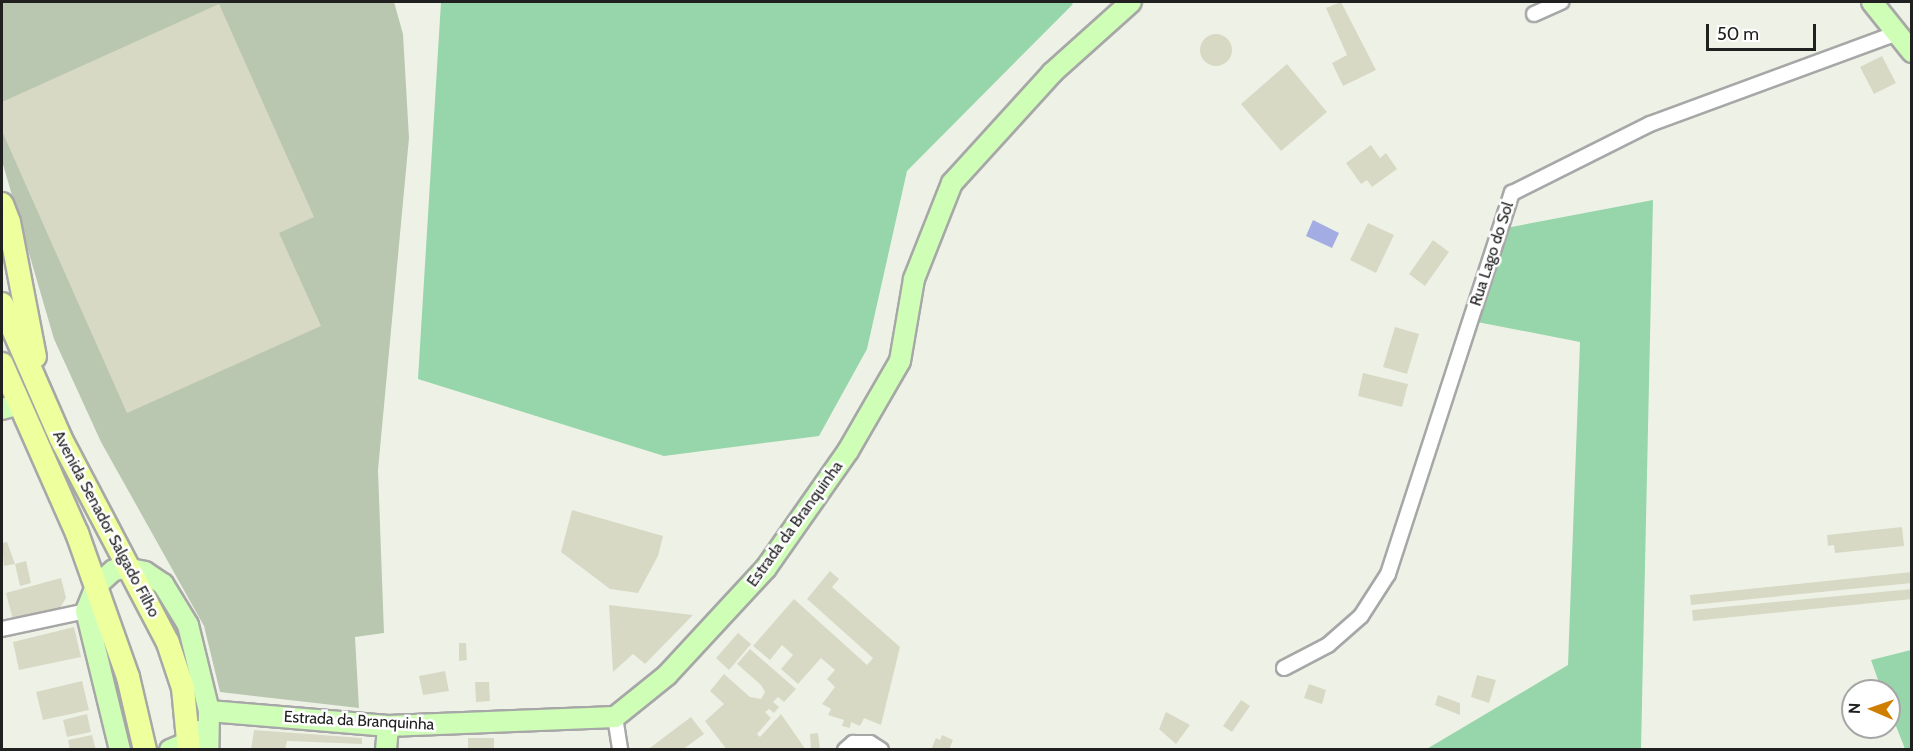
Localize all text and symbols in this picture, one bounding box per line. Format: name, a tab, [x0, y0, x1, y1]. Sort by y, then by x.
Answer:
scale bar	[1709, 12, 1818, 50]
text: 50 m	[1717, 23, 1759, 45]
street label: Rua Lago do Sol	[1466, 199, 1518, 309]
street label: Avenida Senador Salgado Filho	[49, 427, 163, 621]
street label: Estrada da Branquinha	[743, 457, 847, 591]
north arrow	[1841, 679, 1901, 739]
text: N	[1845, 702, 1864, 714]
street label: Estrada da Branquinha	[283, 707, 435, 735]

